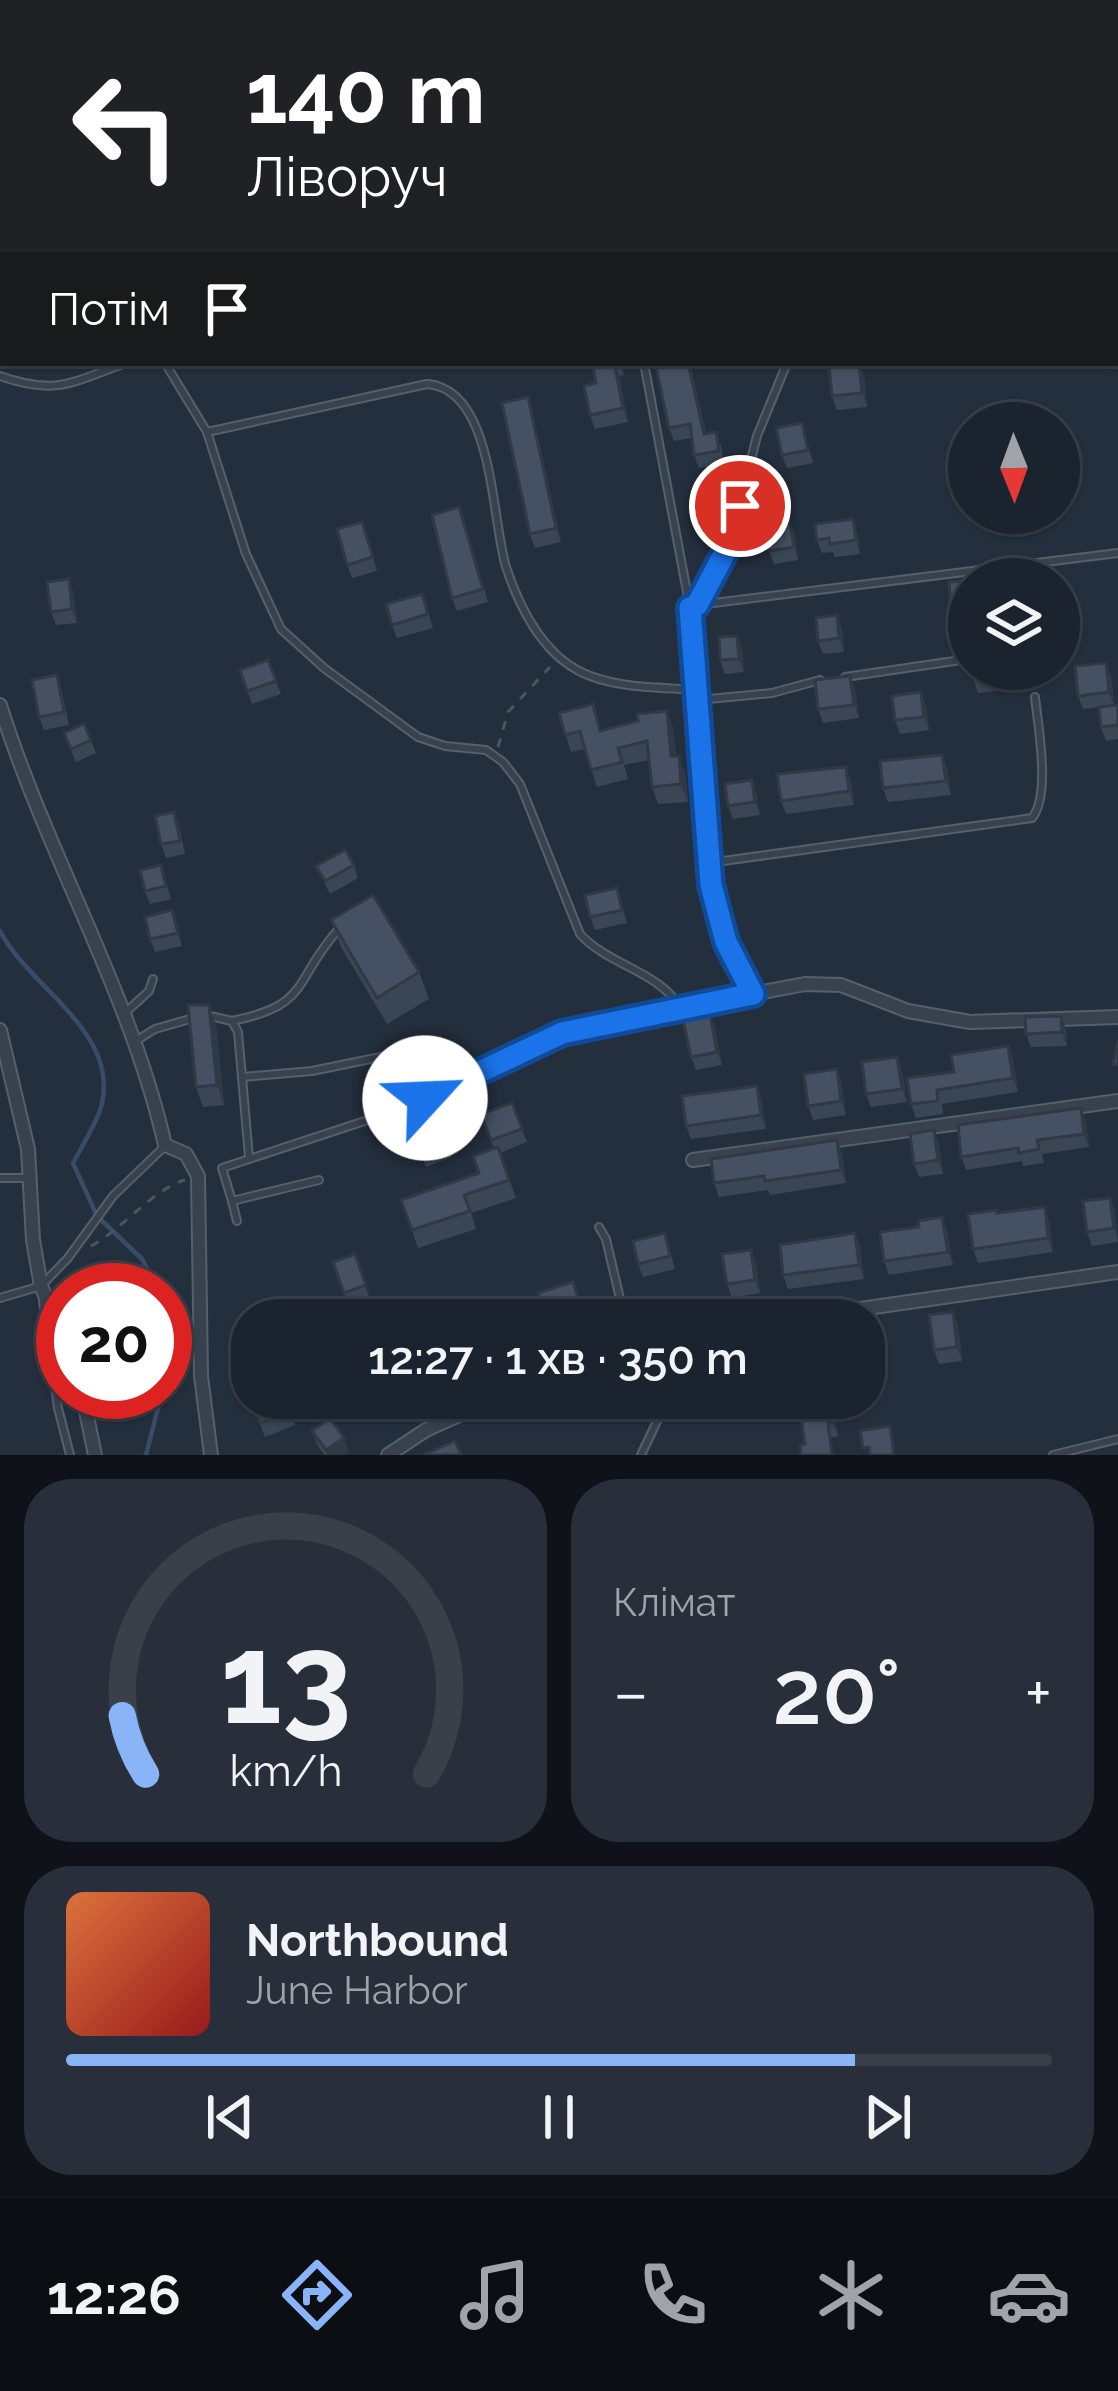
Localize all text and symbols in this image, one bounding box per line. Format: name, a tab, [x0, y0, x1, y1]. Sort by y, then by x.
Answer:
text: 140 m	[246, 44, 485, 143]
icon: left	[48, 48, 204, 204]
text: Ліворуч	[246, 145, 448, 209]
icon: arrive	[194, 276, 260, 342]
text: Потім	[48, 283, 170, 336]
north arrow	[948, 402, 1080, 534]
map controls	[948, 402, 1080, 690]
pin	[689, 455, 791, 557]
icon: arrive	[707, 473, 773, 539]
button: layers	[948, 558, 1080, 690]
position arrow	[362, 1035, 488, 1161]
speed limit sign: 20	[36, 1263, 192, 1419]
text: 12:27 · 1 хв · 350 m	[368, 1332, 748, 1385]
text: Клімат	[613, 1579, 735, 1625]
text: 13	[220, 1606, 351, 1752]
text: 20°	[773, 1639, 901, 1745]
text: −	[613, 1654, 649, 1731]
text: +	[1025, 1654, 1052, 1731]
text: km/h	[229, 1745, 342, 1795]
text: Northbound	[246, 1914, 509, 1967]
text: June Harbor	[246, 1967, 468, 2013]
icon: previous	[197, 2084, 263, 2150]
icon: pause	[526, 2084, 592, 2150]
icon: next	[855, 2084, 921, 2150]
icon: directions	[275, 2253, 359, 2337]
icon: music	[453, 2253, 537, 2337]
icon: phone	[631, 2253, 715, 2337]
icon: climate	[809, 2253, 893, 2337]
icon: car	[987, 2253, 1071, 2337]
text: 12:26	[47, 2263, 181, 2327]

